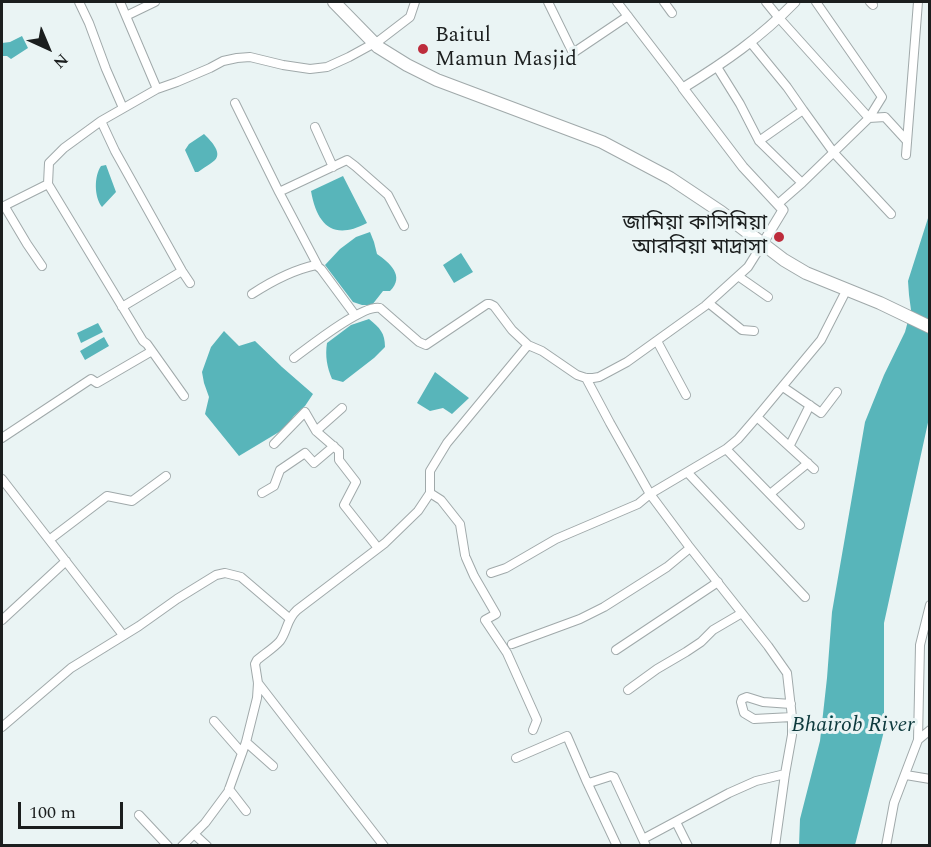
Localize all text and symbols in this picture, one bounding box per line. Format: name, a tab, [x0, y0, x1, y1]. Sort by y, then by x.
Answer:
north arrow	[18, 18, 78, 78]
place label: Baitul Mamun Masjid	[435, 24, 577, 74]
marker: Baitul Mamun Masjid	[416, 42, 430, 56]
text: N	[47, 48, 74, 74]
place label: জামিয়া কাসিমিয়া আরবিয়া মাদ্রাসা	[623, 212, 767, 262]
marker: জামিয়া কাসিমিয়া আরবিয়া মাদ্রাসা	[772, 230, 786, 244]
water label: Bhairob River	[791, 714, 915, 740]
scale bar	[21, 790, 126, 828]
text: 100 m	[29, 799, 76, 826]

